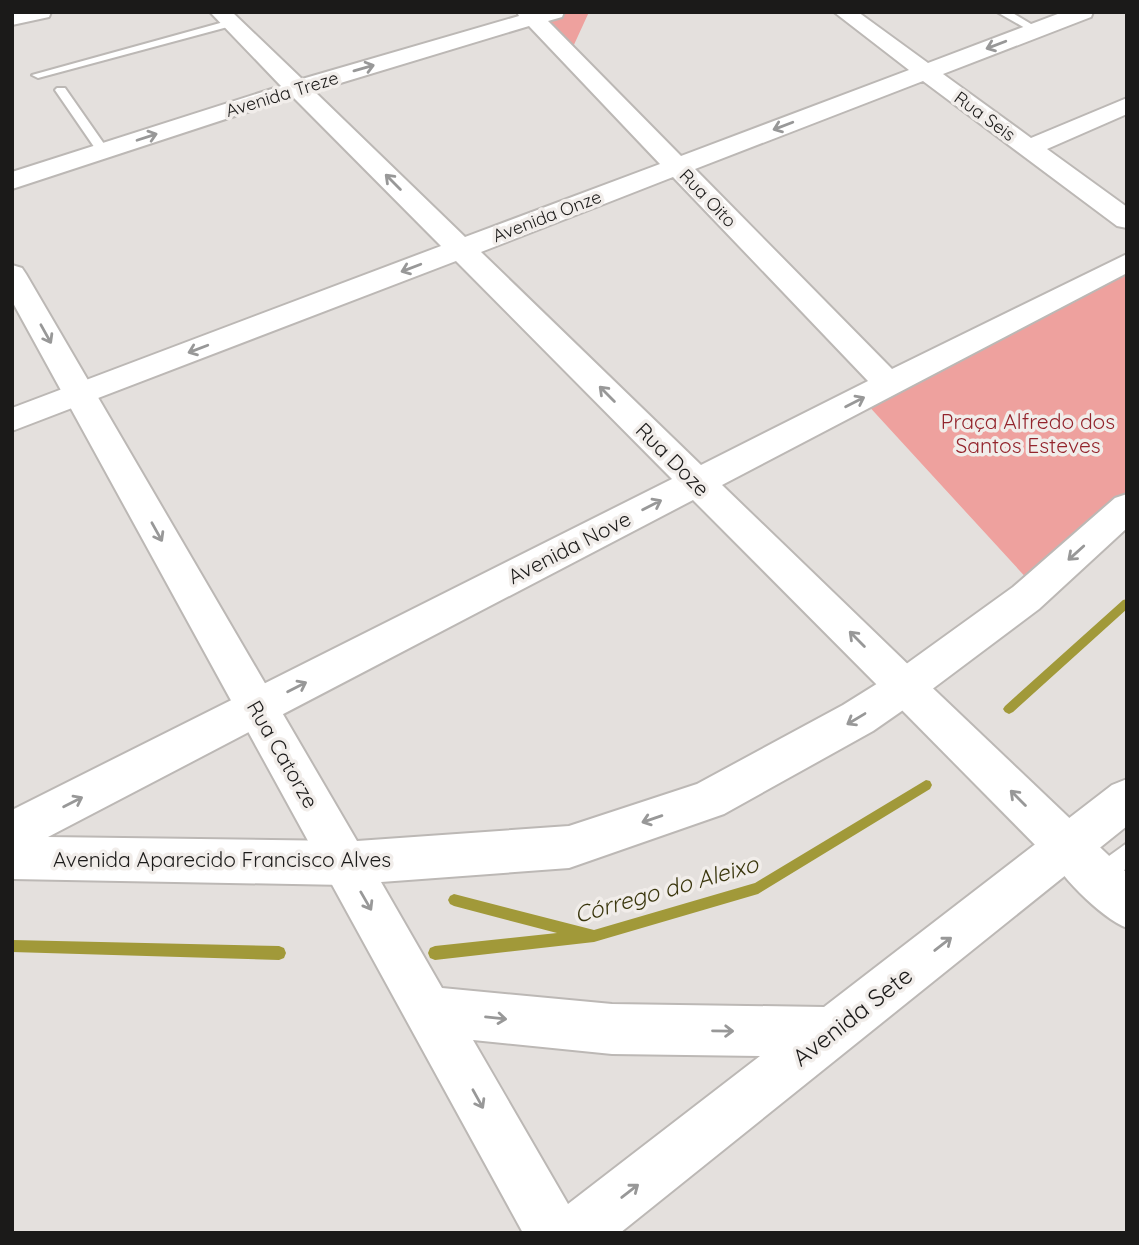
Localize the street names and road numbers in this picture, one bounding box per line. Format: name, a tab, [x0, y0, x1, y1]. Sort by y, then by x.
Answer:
street label: Avenida Treze	[223, 66, 341, 122]
street label: Rua Seis	[950, 86, 1020, 146]
street label: Rua Oito	[675, 164, 741, 232]
street label: Avenida Onze	[489, 185, 605, 247]
street label: Rua Doze	[631, 417, 715, 501]
street label: Avenida Nove	[503, 505, 635, 589]
street label: Rua Catorze	[242, 695, 324, 813]
street label: Avenida Aparecido Francisco Alves	[53, 846, 391, 872]
street label: Avenida Sete	[786, 960, 918, 1072]

